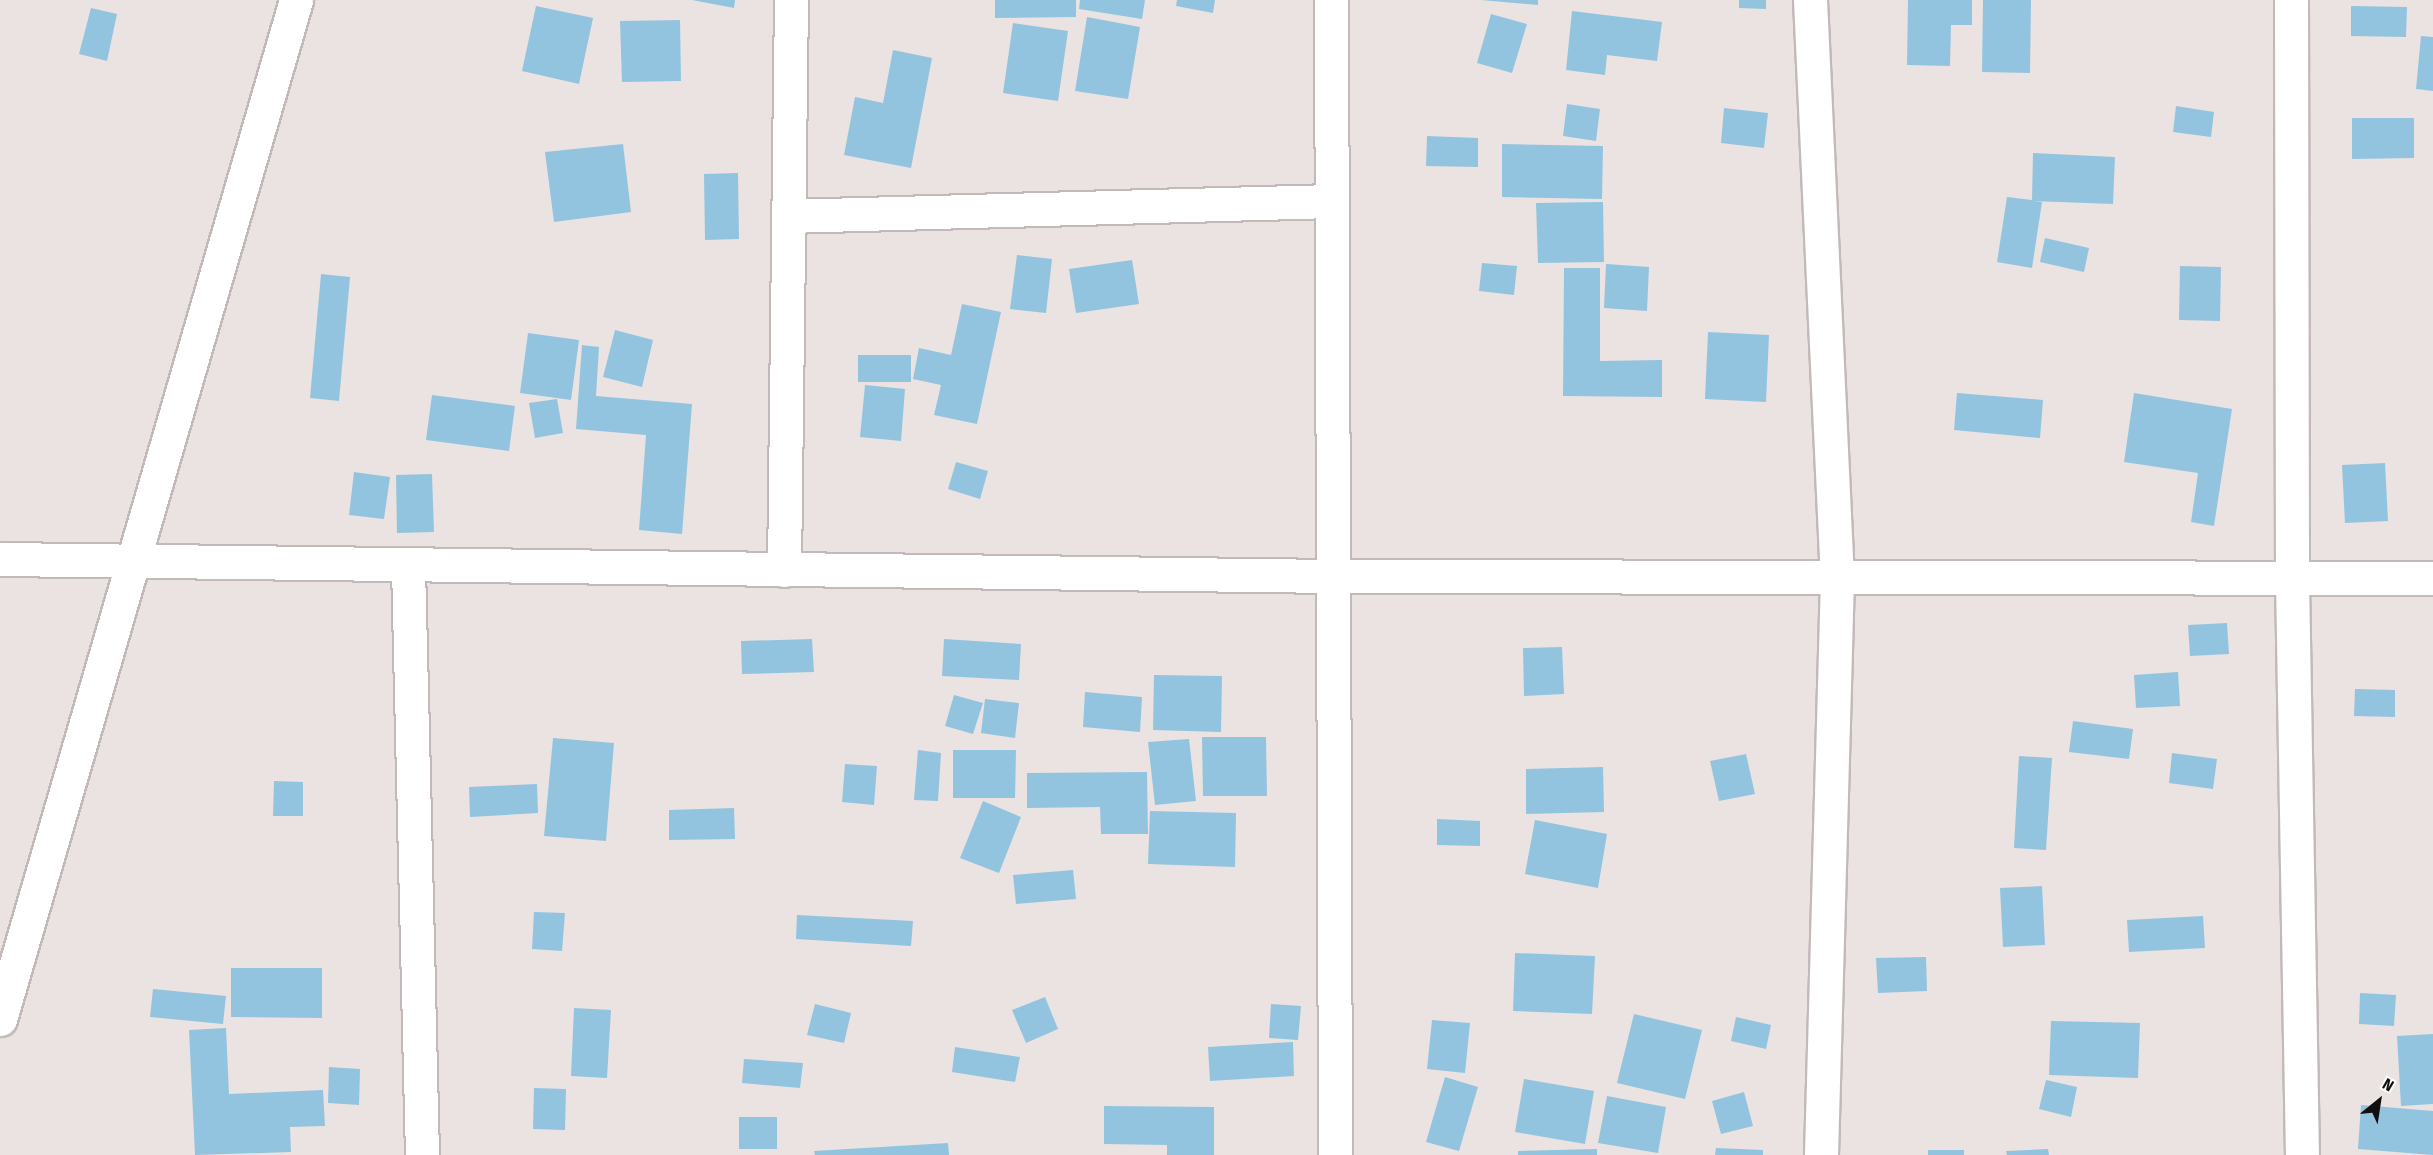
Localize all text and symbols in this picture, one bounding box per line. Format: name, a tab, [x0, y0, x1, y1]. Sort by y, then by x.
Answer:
north arrow	[2349, 1071, 2409, 1131]
text: N	[2379, 1074, 2397, 1096]

